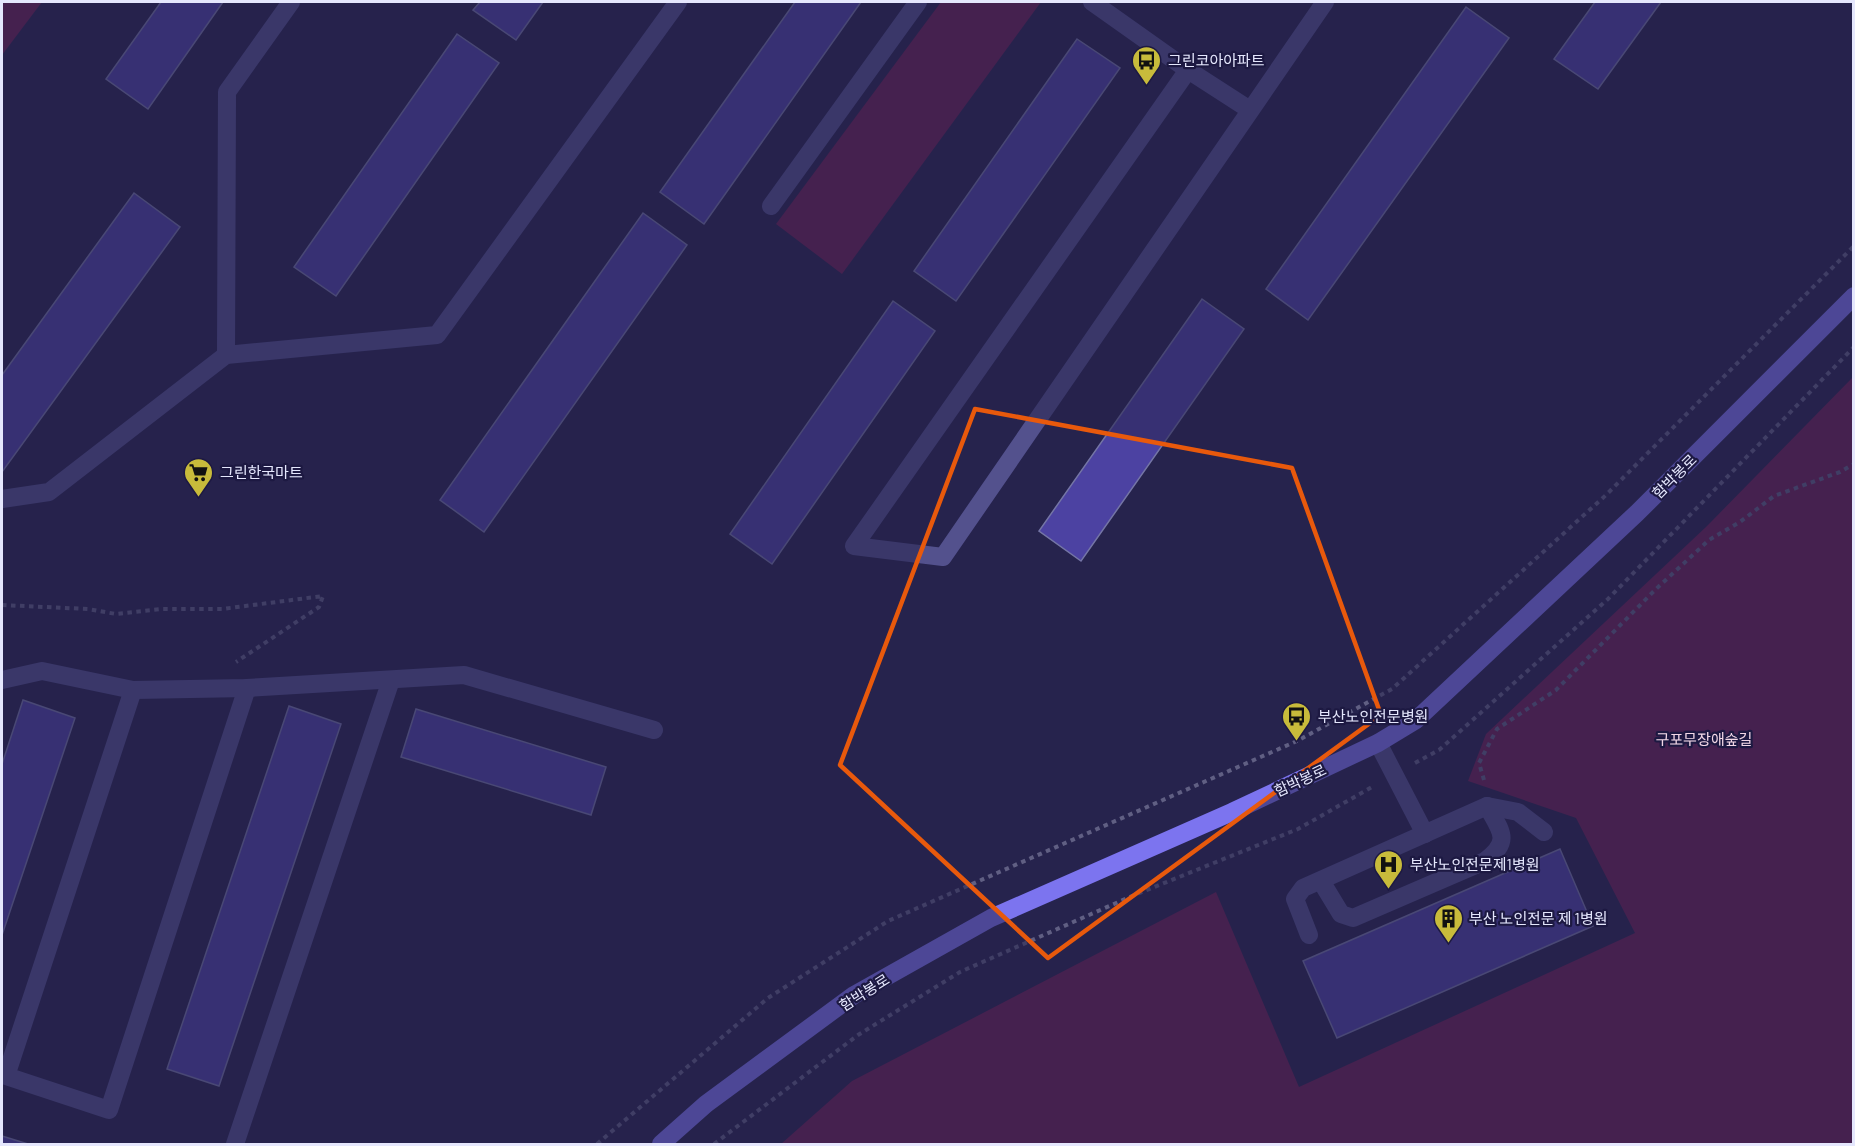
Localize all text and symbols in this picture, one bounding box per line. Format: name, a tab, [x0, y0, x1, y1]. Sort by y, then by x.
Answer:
bus stop icon: 그린코아아파트	[1131, 44, 1163, 86]
place label: 그린코아아파트	[1168, 51, 1265, 69]
street label: 함박봉로	[1648, 450, 1700, 502]
supermarket icon: 그린한국마트	[183, 456, 215, 498]
place label: 그린한국마트	[220, 463, 303, 481]
bus stop icon: 부산노인전문병원	[1281, 700, 1313, 742]
place label: 부산노인전문병원	[1318, 707, 1428, 725]
park label: 구포무장애숲길	[1656, 730, 1752, 748]
street label: 함박봉로	[1271, 760, 1329, 800]
hospital icon: 부산노인전문제1병원	[1373, 848, 1405, 890]
place label: 부산노인전문제1병원	[1410, 855, 1539, 873]
building icon: 부산 노인전문 제 1병원	[1432, 902, 1464, 944]
place label: 부산 노인전문 제 1병원	[1469, 909, 1607, 927]
street label: 함박봉로	[836, 970, 892, 1014]

